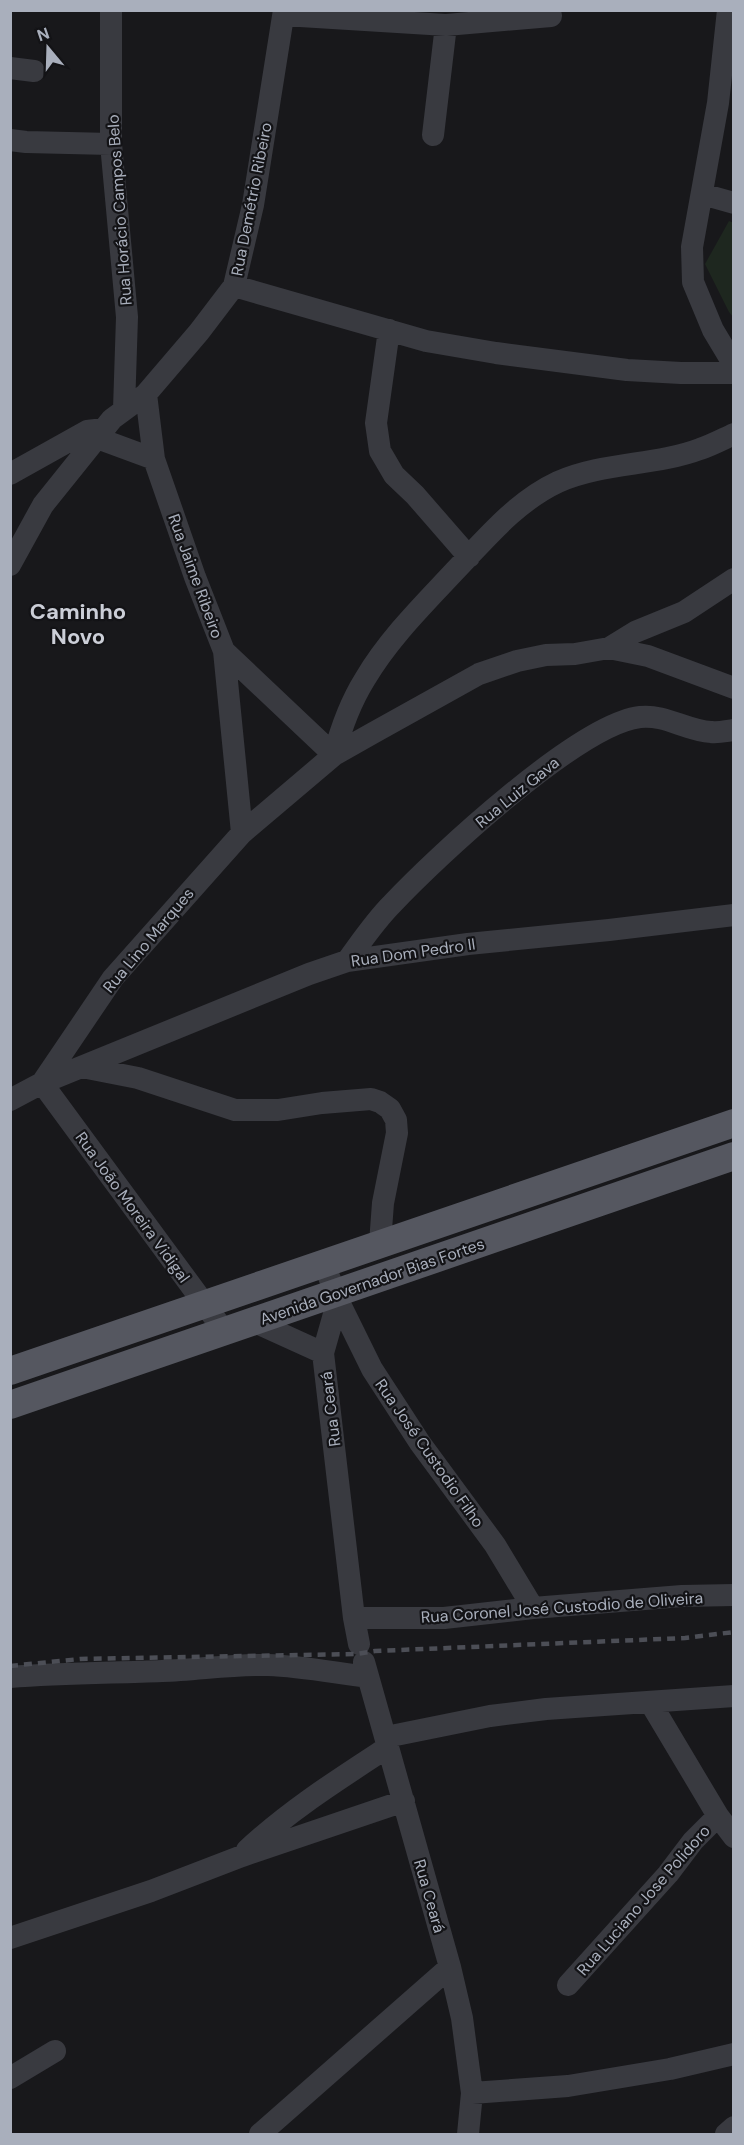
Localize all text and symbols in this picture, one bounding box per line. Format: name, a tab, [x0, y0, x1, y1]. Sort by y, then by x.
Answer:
north arrow	[18, 18, 78, 78]
text: N	[34, 22, 52, 46]
street label: Rua Horácio Campos Belo	[102, 114, 137, 306]
street label: Rua Demétrio Ribeiro	[226, 121, 277, 278]
street label: Rua Jaime Ribeiro	[163, 511, 228, 641]
district label: Caminho Novo	[30, 597, 126, 651]
street label: Rua Luiz Gava	[471, 752, 564, 833]
street label: Rua Lino Marques	[98, 883, 199, 997]
street label: Rua Dom Pedro II	[349, 933, 477, 972]
street label: Rua João Moreira Vidigal	[71, 1128, 194, 1287]
street label: Avenida Governador Bias Fortes	[257, 1233, 487, 1330]
street label: Rua Ceará	[315, 1370, 346, 1448]
street label: Rua José Custodio Filho	[370, 1375, 489, 1532]
street label: Rua Coronel José Custodio de Oliveira	[420, 1587, 704, 1628]
street label: Rua Luciano Jose Polidoro	[572, 1821, 715, 1980]
street label: Rua Ceará	[409, 1857, 450, 1935]

